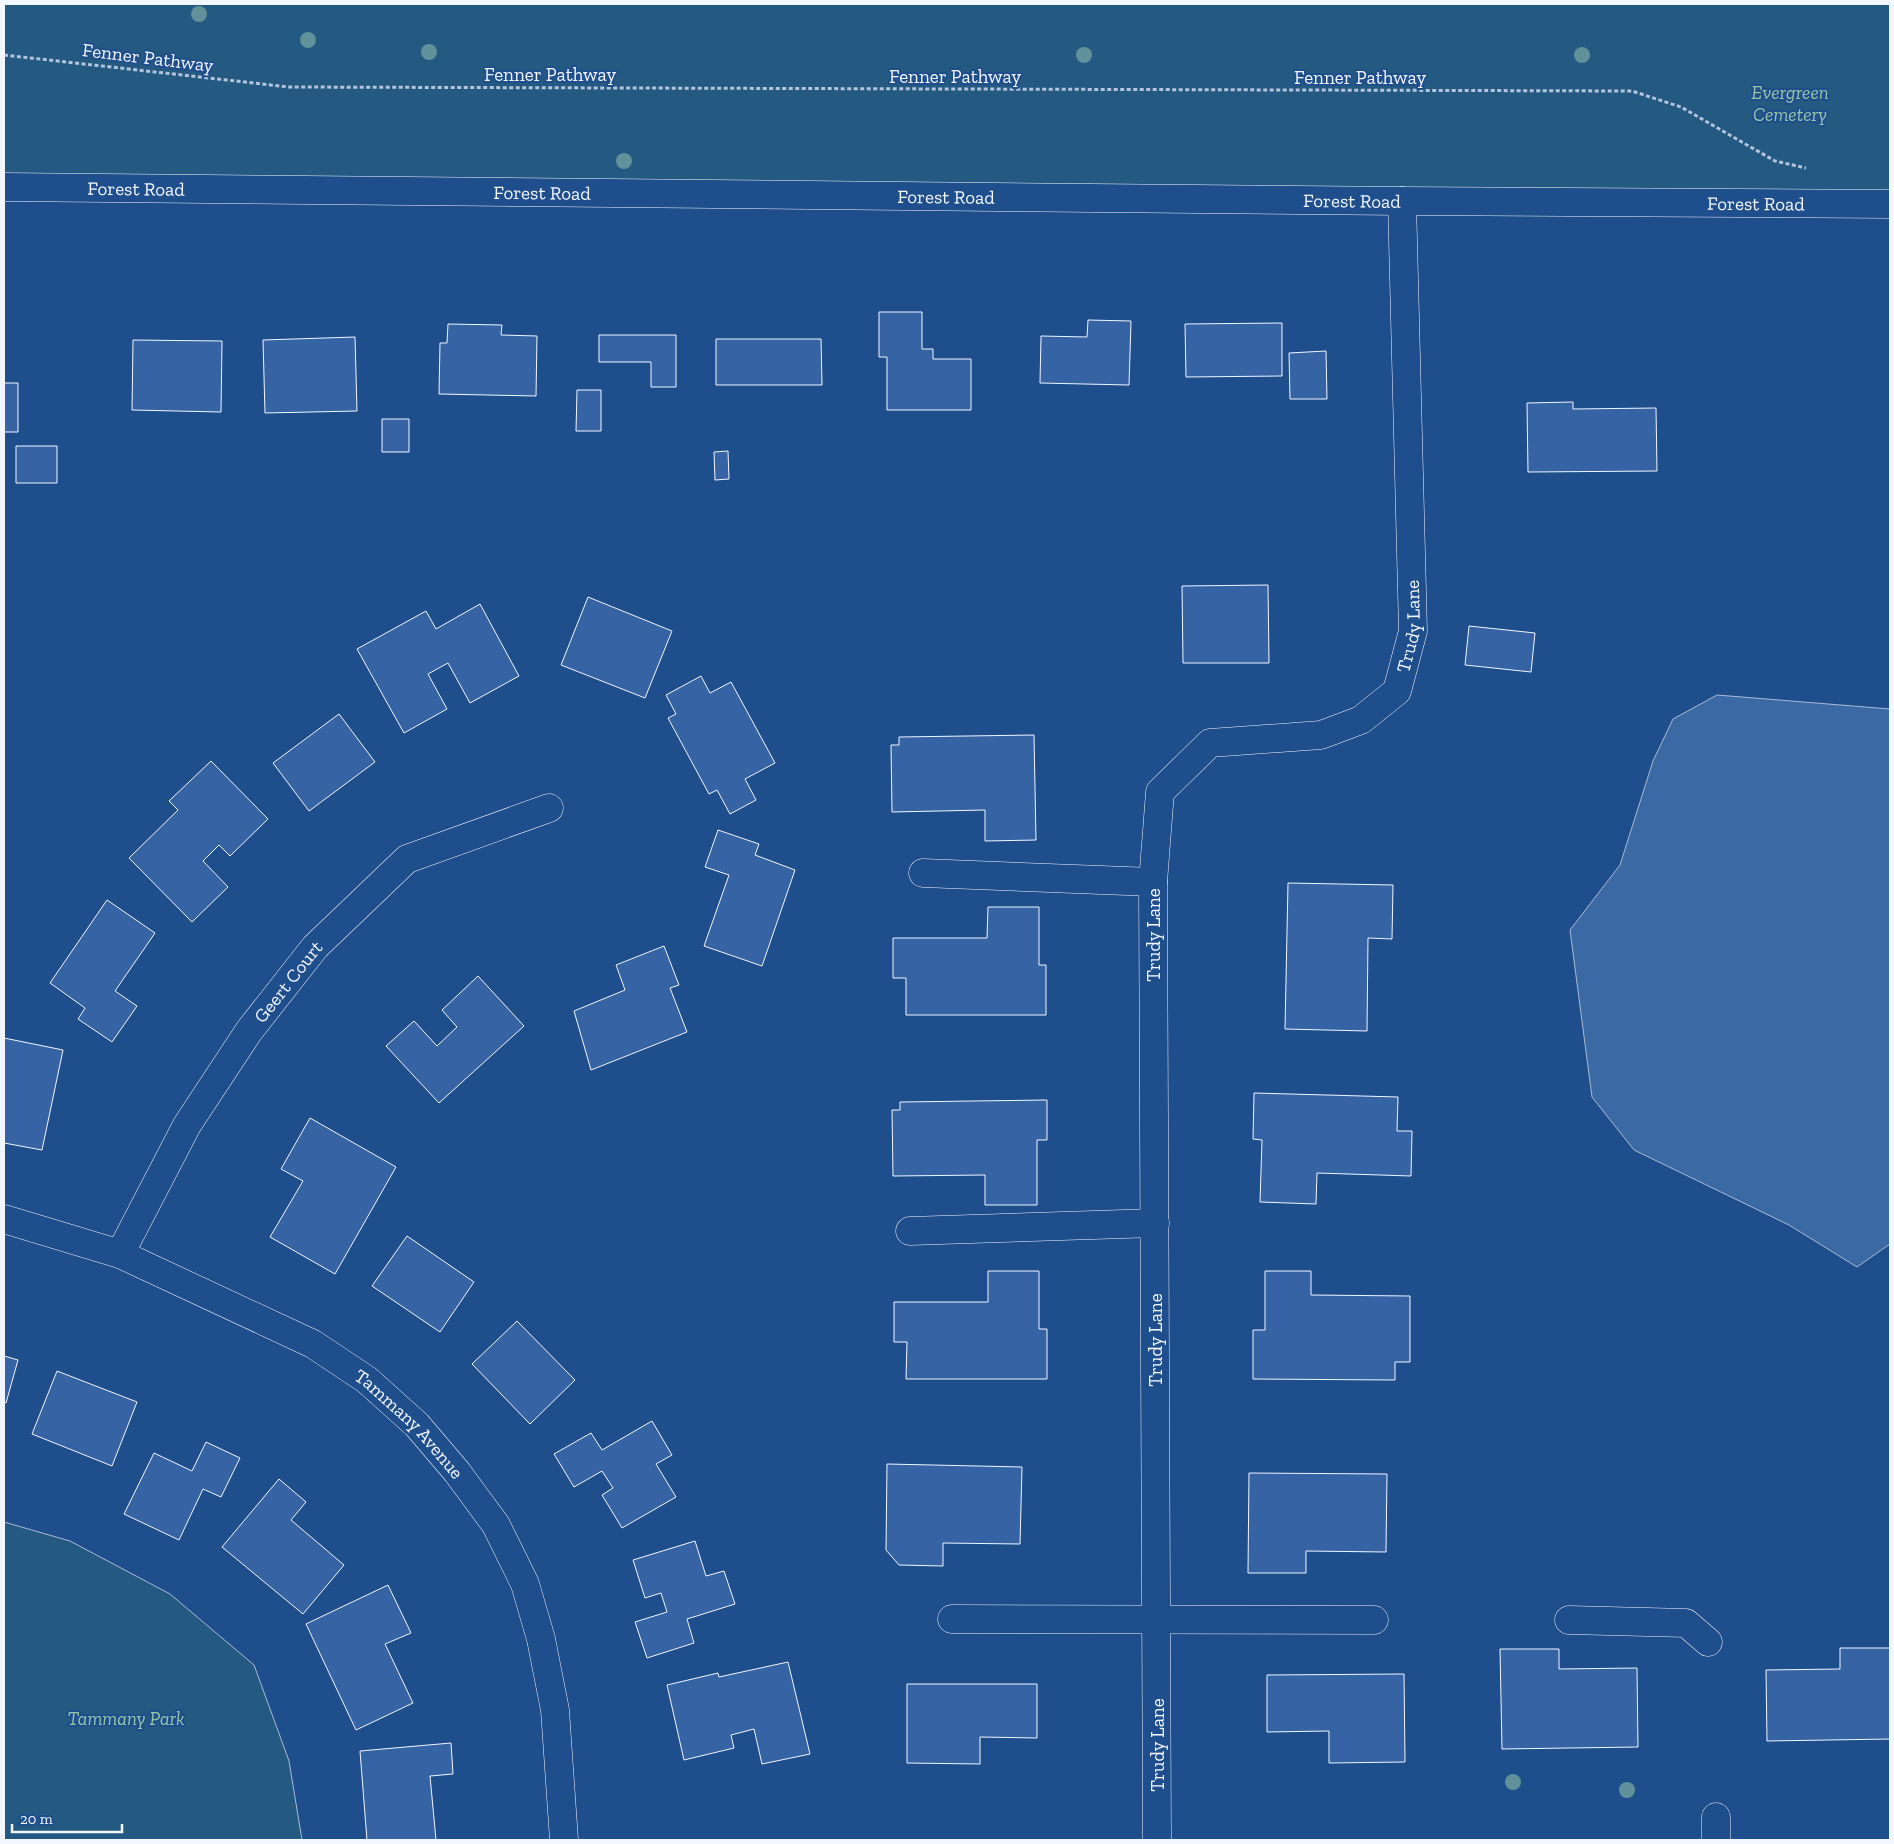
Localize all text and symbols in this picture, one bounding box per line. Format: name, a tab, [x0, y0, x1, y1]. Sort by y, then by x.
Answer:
street label: Fenner Pathway	[81, 38, 215, 77]
street label: Fenner Pathway	[484, 63, 616, 86]
street label: Fenner Pathway	[889, 65, 1021, 88]
street label: Fenner Pathway	[1294, 66, 1426, 89]
park label: Evergreen Cemetery	[1751, 81, 1829, 126]
street label: Forest Road	[87, 177, 185, 201]
street label: Forest Road	[493, 181, 591, 205]
street label: Forest Road	[897, 185, 995, 209]
street label: Forest Road	[1303, 189, 1401, 213]
street label: Forest Road	[1707, 192, 1805, 215]
street label: Trudy Lane	[1391, 580, 1425, 675]
street label: Trudy Lane	[1142, 888, 1165, 982]
street label: Geert Court	[249, 935, 327, 1027]
street label: Trudy Lane	[1144, 1293, 1167, 1387]
street label: Tammany Avenue	[350, 1364, 469, 1483]
street label: Trudy Lane	[1146, 1698, 1169, 1792]
park label: Tammany Park	[67, 1707, 185, 1730]
scale bar	[12, 1802, 122, 1834]
text: 20 m	[20, 1810, 53, 1828]

